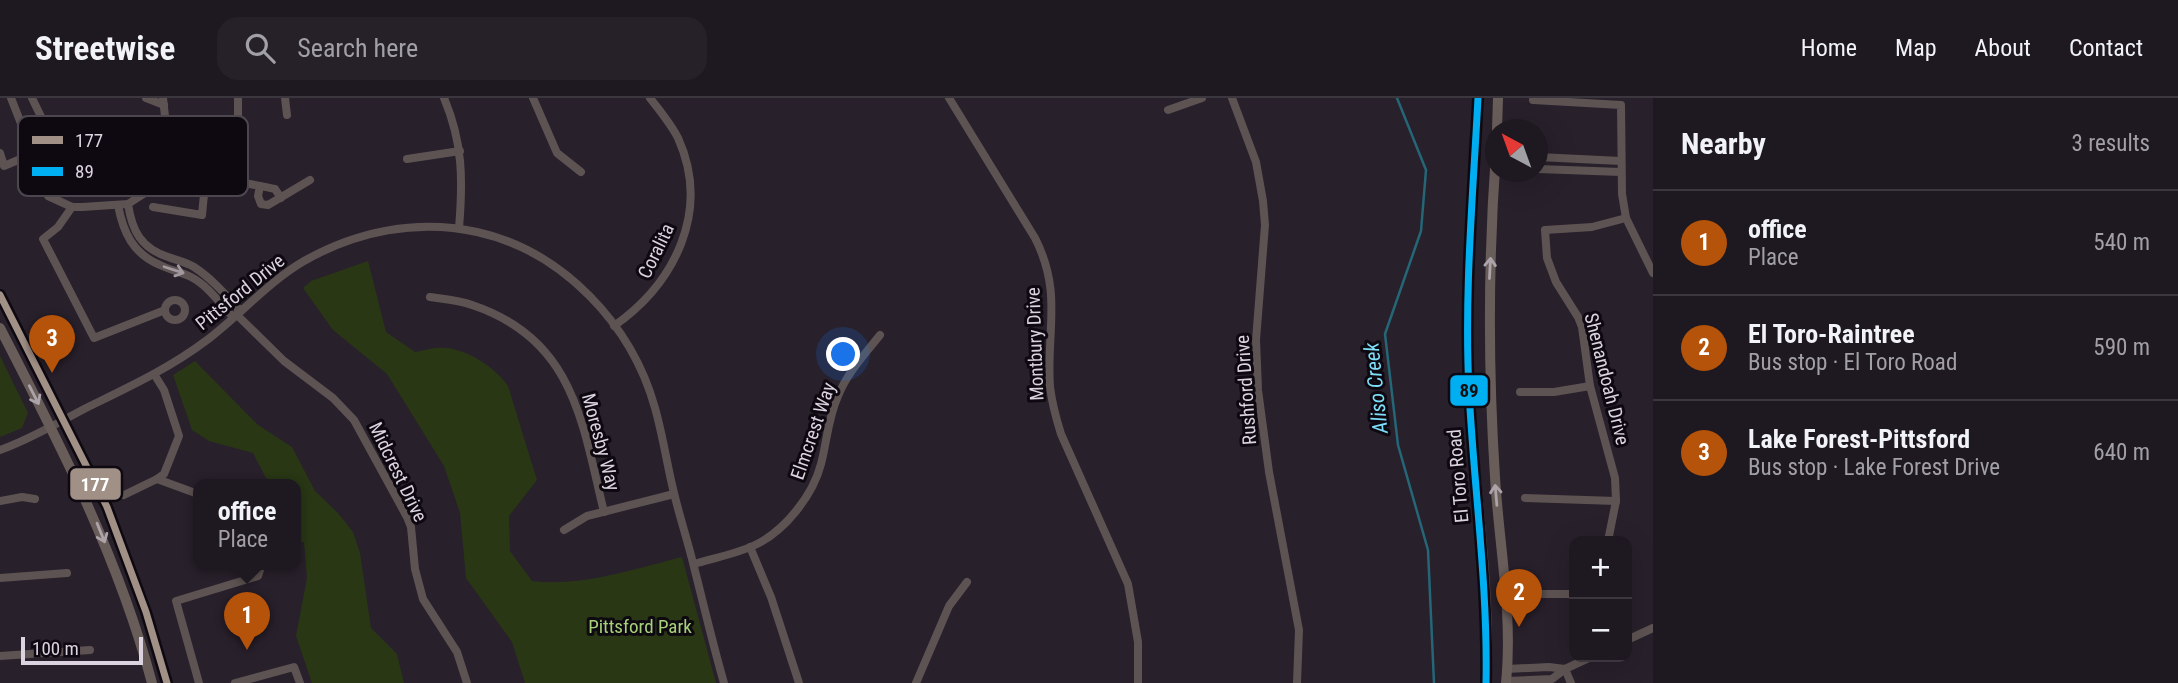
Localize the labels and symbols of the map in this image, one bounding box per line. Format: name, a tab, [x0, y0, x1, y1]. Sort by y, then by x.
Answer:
legend	[18, 116, 248, 196]
north arrow	[1485, 119, 1548, 182]
text: 177	[75, 129, 103, 152]
text: 89	[75, 160, 94, 183]
street label: Coralita	[633, 220, 679, 282]
street label: Pittsford Drive	[191, 249, 289, 335]
one-way arrow	[1483, 257, 1496, 280]
one-way arrow	[162, 265, 184, 277]
street label: Montbury Drive	[1022, 287, 1048, 401]
street label: Shenandoah Drive	[1580, 311, 1635, 447]
pin: 3	[29, 315, 75, 373]
street label: Rushford Drive	[1231, 334, 1261, 446]
your location	[826, 337, 860, 371]
water label: Aliso Creek	[1359, 341, 1393, 436]
line badge: 89	[1449, 374, 1489, 407]
street label: Elmcrest Way	[786, 379, 840, 483]
text: 89	[1459, 379, 1479, 402]
one-way arrow	[27, 384, 41, 405]
street label: Moresby Way	[577, 391, 625, 493]
street label: Midcrest Drive	[364, 418, 432, 526]
street label: El Toro Road	[1442, 428, 1474, 524]
line badge: 177	[69, 467, 122, 501]
text: 177	[81, 473, 109, 496]
one-way arrow	[1489, 485, 1502, 507]
one-way arrow	[95, 521, 108, 543]
pin: 2	[1496, 569, 1542, 627]
pin: 1	[224, 592, 270, 650]
park label: Pittsford Park	[588, 615, 692, 638]
scale bar	[21, 634, 144, 666]

